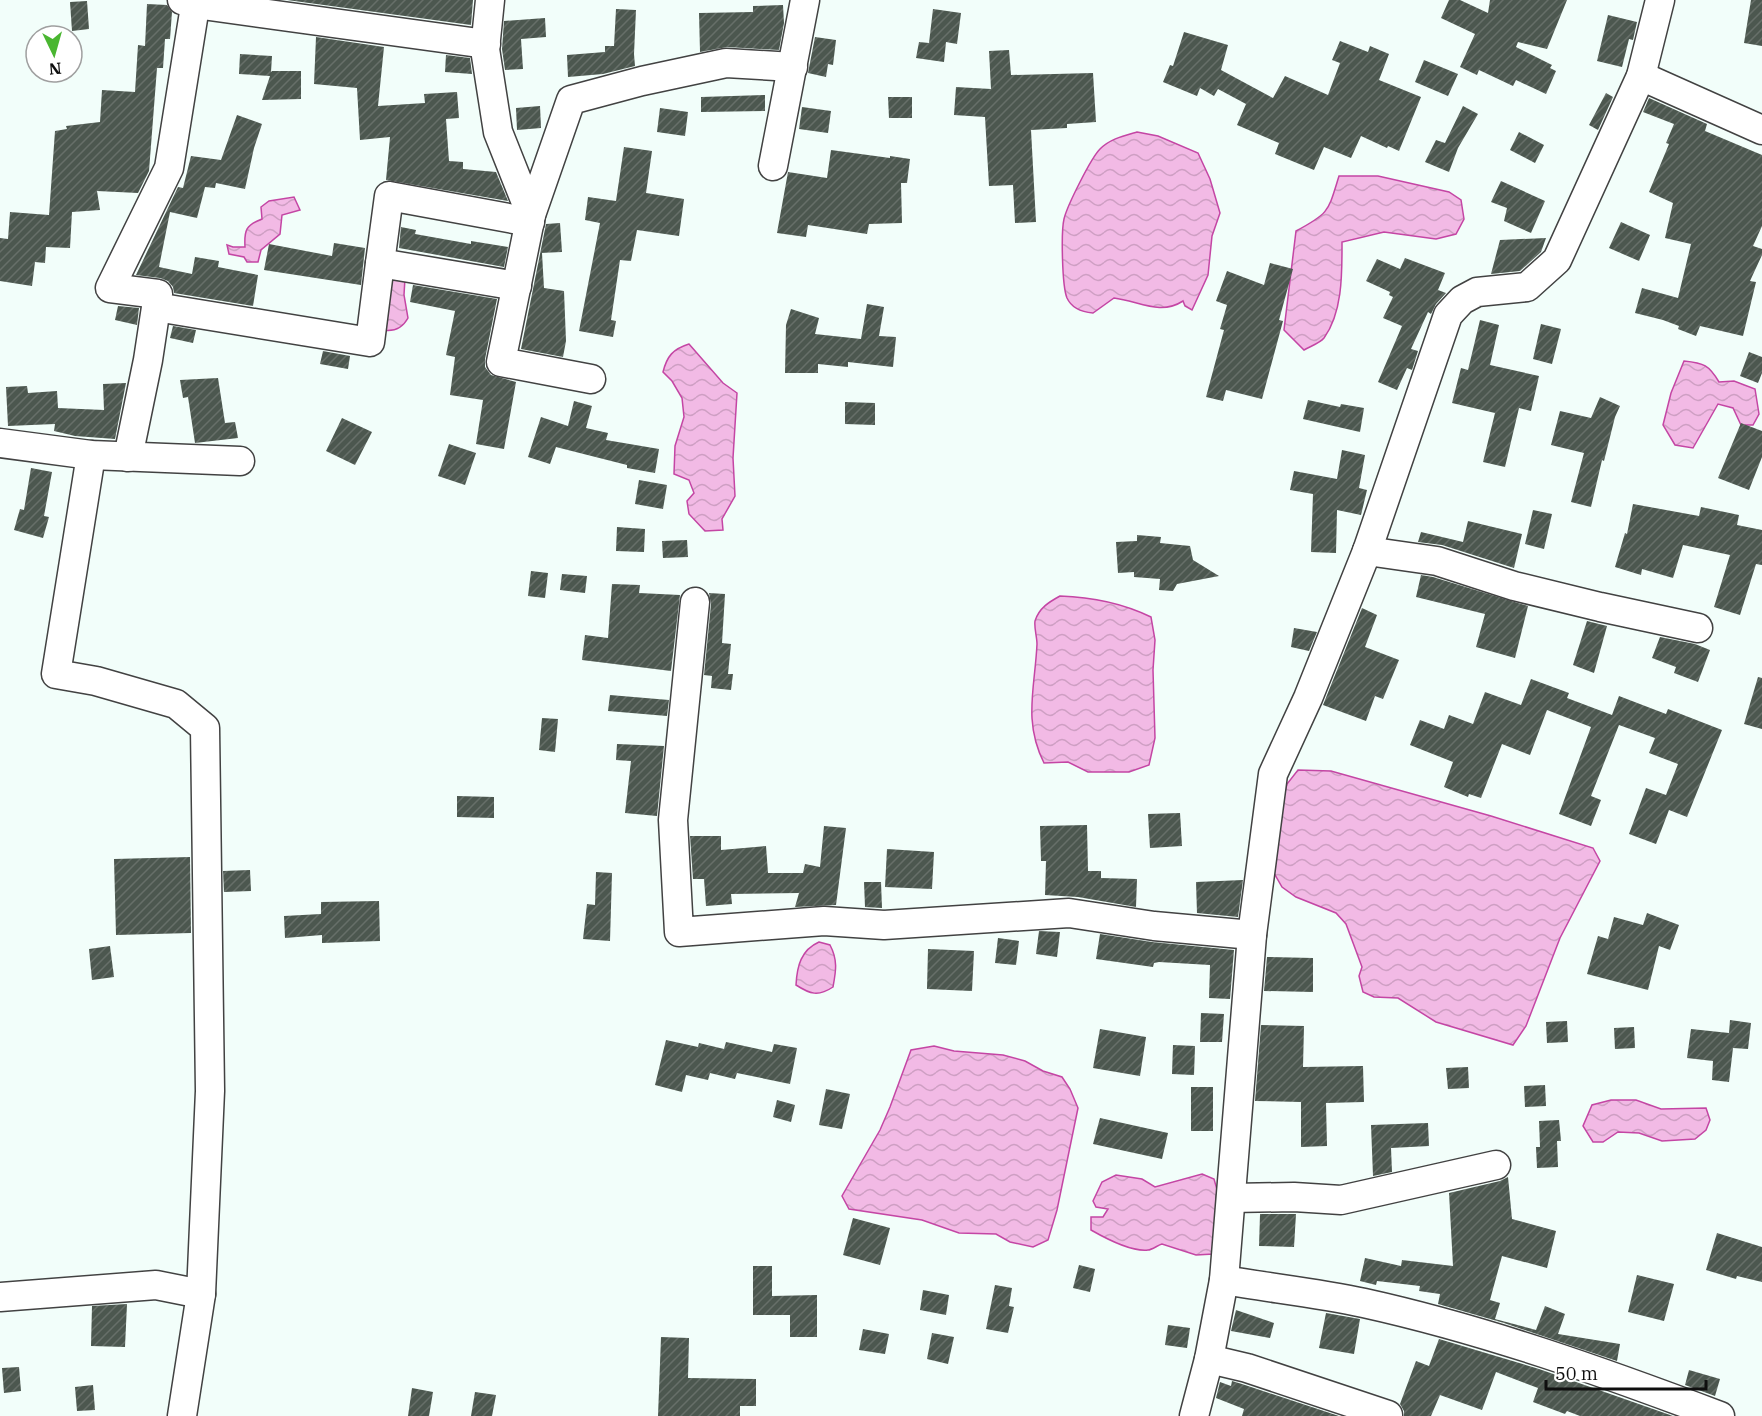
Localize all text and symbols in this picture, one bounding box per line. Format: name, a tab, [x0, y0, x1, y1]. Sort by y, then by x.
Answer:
north arrow	[24, 24, 84, 84]
text: N	[48, 58, 62, 79]
scale bar	[1546, 1353, 1706, 1391]
text: 50 m	[1555, 1362, 1598, 1385]

